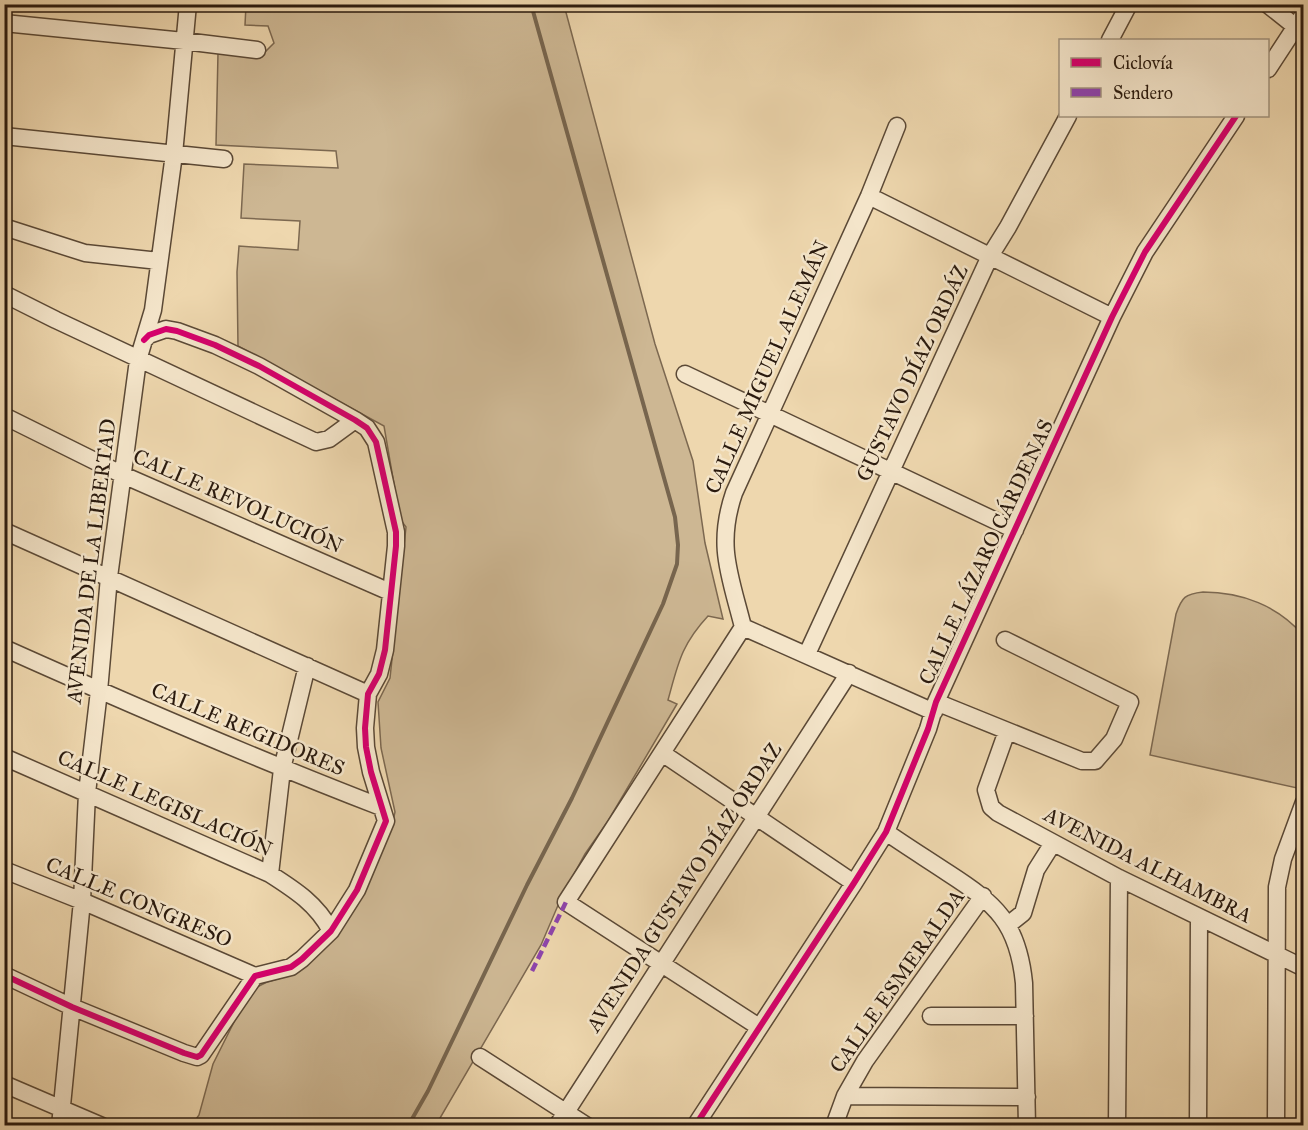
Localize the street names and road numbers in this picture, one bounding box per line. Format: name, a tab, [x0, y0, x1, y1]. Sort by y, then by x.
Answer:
street label: CALLE MIGUEL ALEMÁN	[699, 236, 835, 498]
street label: GUSTAVO DÍAZ ORDÁZ	[849, 260, 974, 486]
street label: CALLE LÁZARO CÁRDENAS	[913, 415, 1059, 689]
street label: AVENIDA DE LA LIBERTAD	[60, 417, 121, 706]
street label: CALLE REVOLUCIÓN	[129, 442, 347, 559]
street label: CALLE REGIDORES	[147, 676, 349, 782]
street label: AVENIDA GUSTAVO DÍAZ ORDAZ	[579, 737, 788, 1038]
street label: CALLE LEGISLACIÓN	[54, 743, 277, 862]
street label: AVENIDA ALHAMBRA	[1039, 801, 1256, 929]
street label: CALLE CONGRESO	[42, 851, 236, 953]
street label: CALLE ESMERALDA	[824, 884, 970, 1078]

